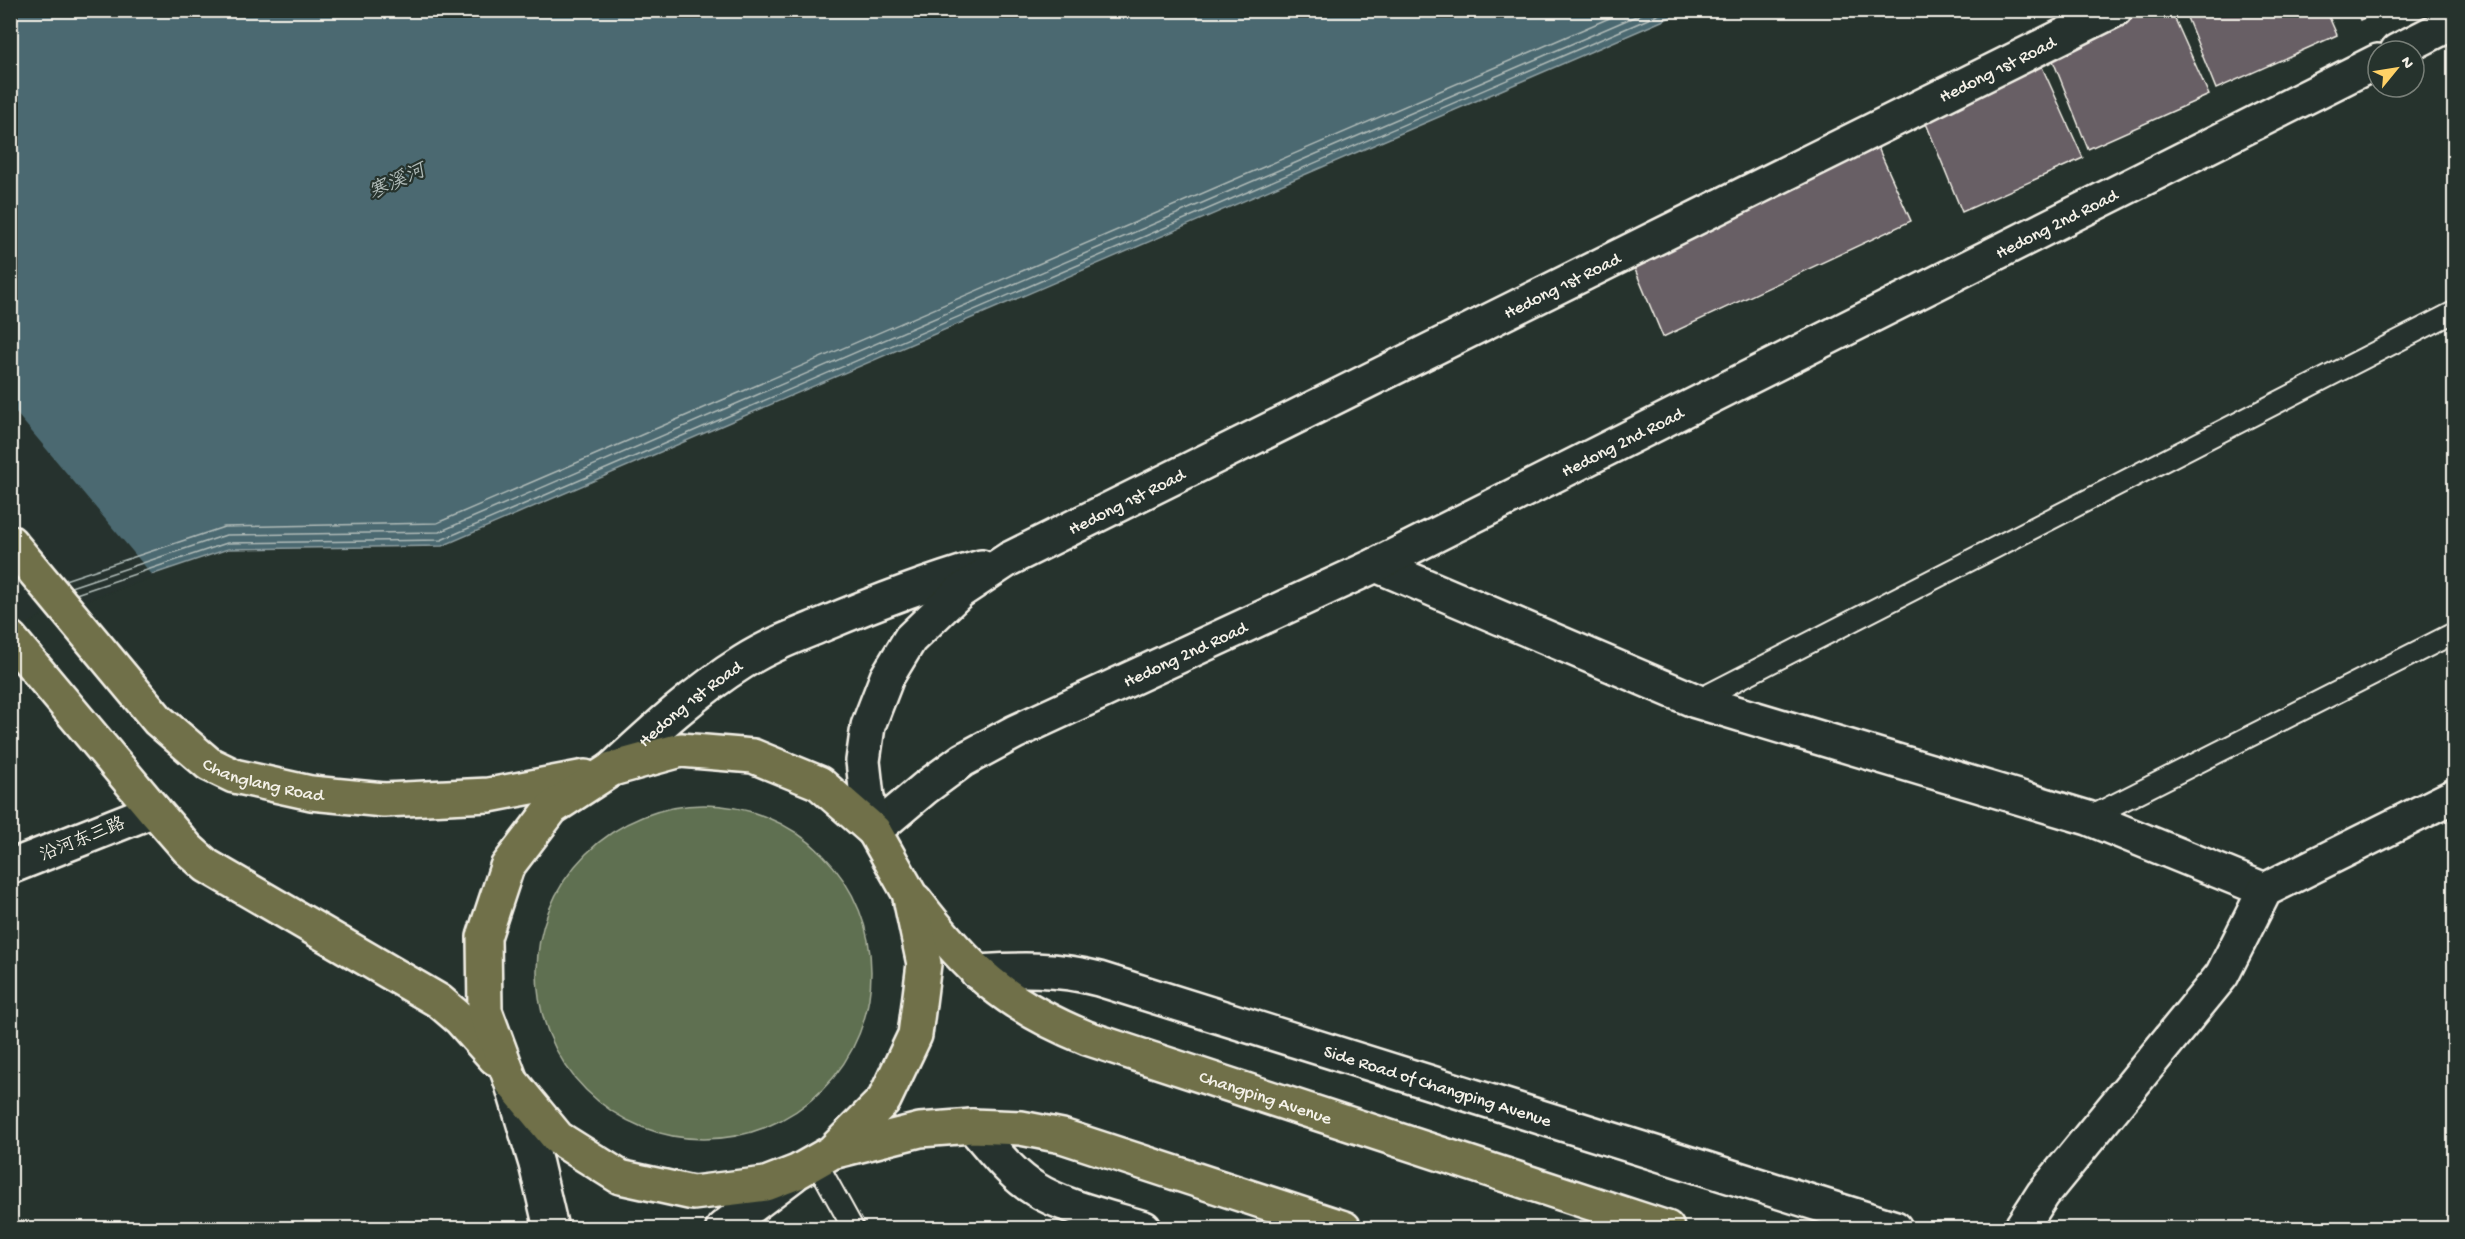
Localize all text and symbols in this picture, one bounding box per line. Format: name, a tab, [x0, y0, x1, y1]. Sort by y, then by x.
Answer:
street label: Hedong 1st Road	[1936, 32, 2061, 109]
north arrow	[2366, 39, 2426, 99]
text: N	[2395, 54, 2417, 73]
water label: 寒溪河	[365, 157, 432, 206]
street label: Hedong 2nd Road	[1993, 185, 2123, 265]
street label: Hedong 1st Road	[1501, 249, 1626, 325]
street label: Hedong 2nd Road	[1558, 403, 1689, 483]
street label: Hedong 1st Road	[1066, 465, 1190, 541]
street label: Hedong 2nd Road	[1121, 617, 1252, 693]
street label: Hedong 1st Road	[635, 656, 748, 753]
street label: Changlang Road	[197, 755, 326, 807]
street label: 沿河东三路	[37, 813, 129, 867]
street label: Side Road of Changping Avenue	[1321, 1042, 1554, 1133]
street label: Changping Avenue	[1196, 1067, 1335, 1131]

